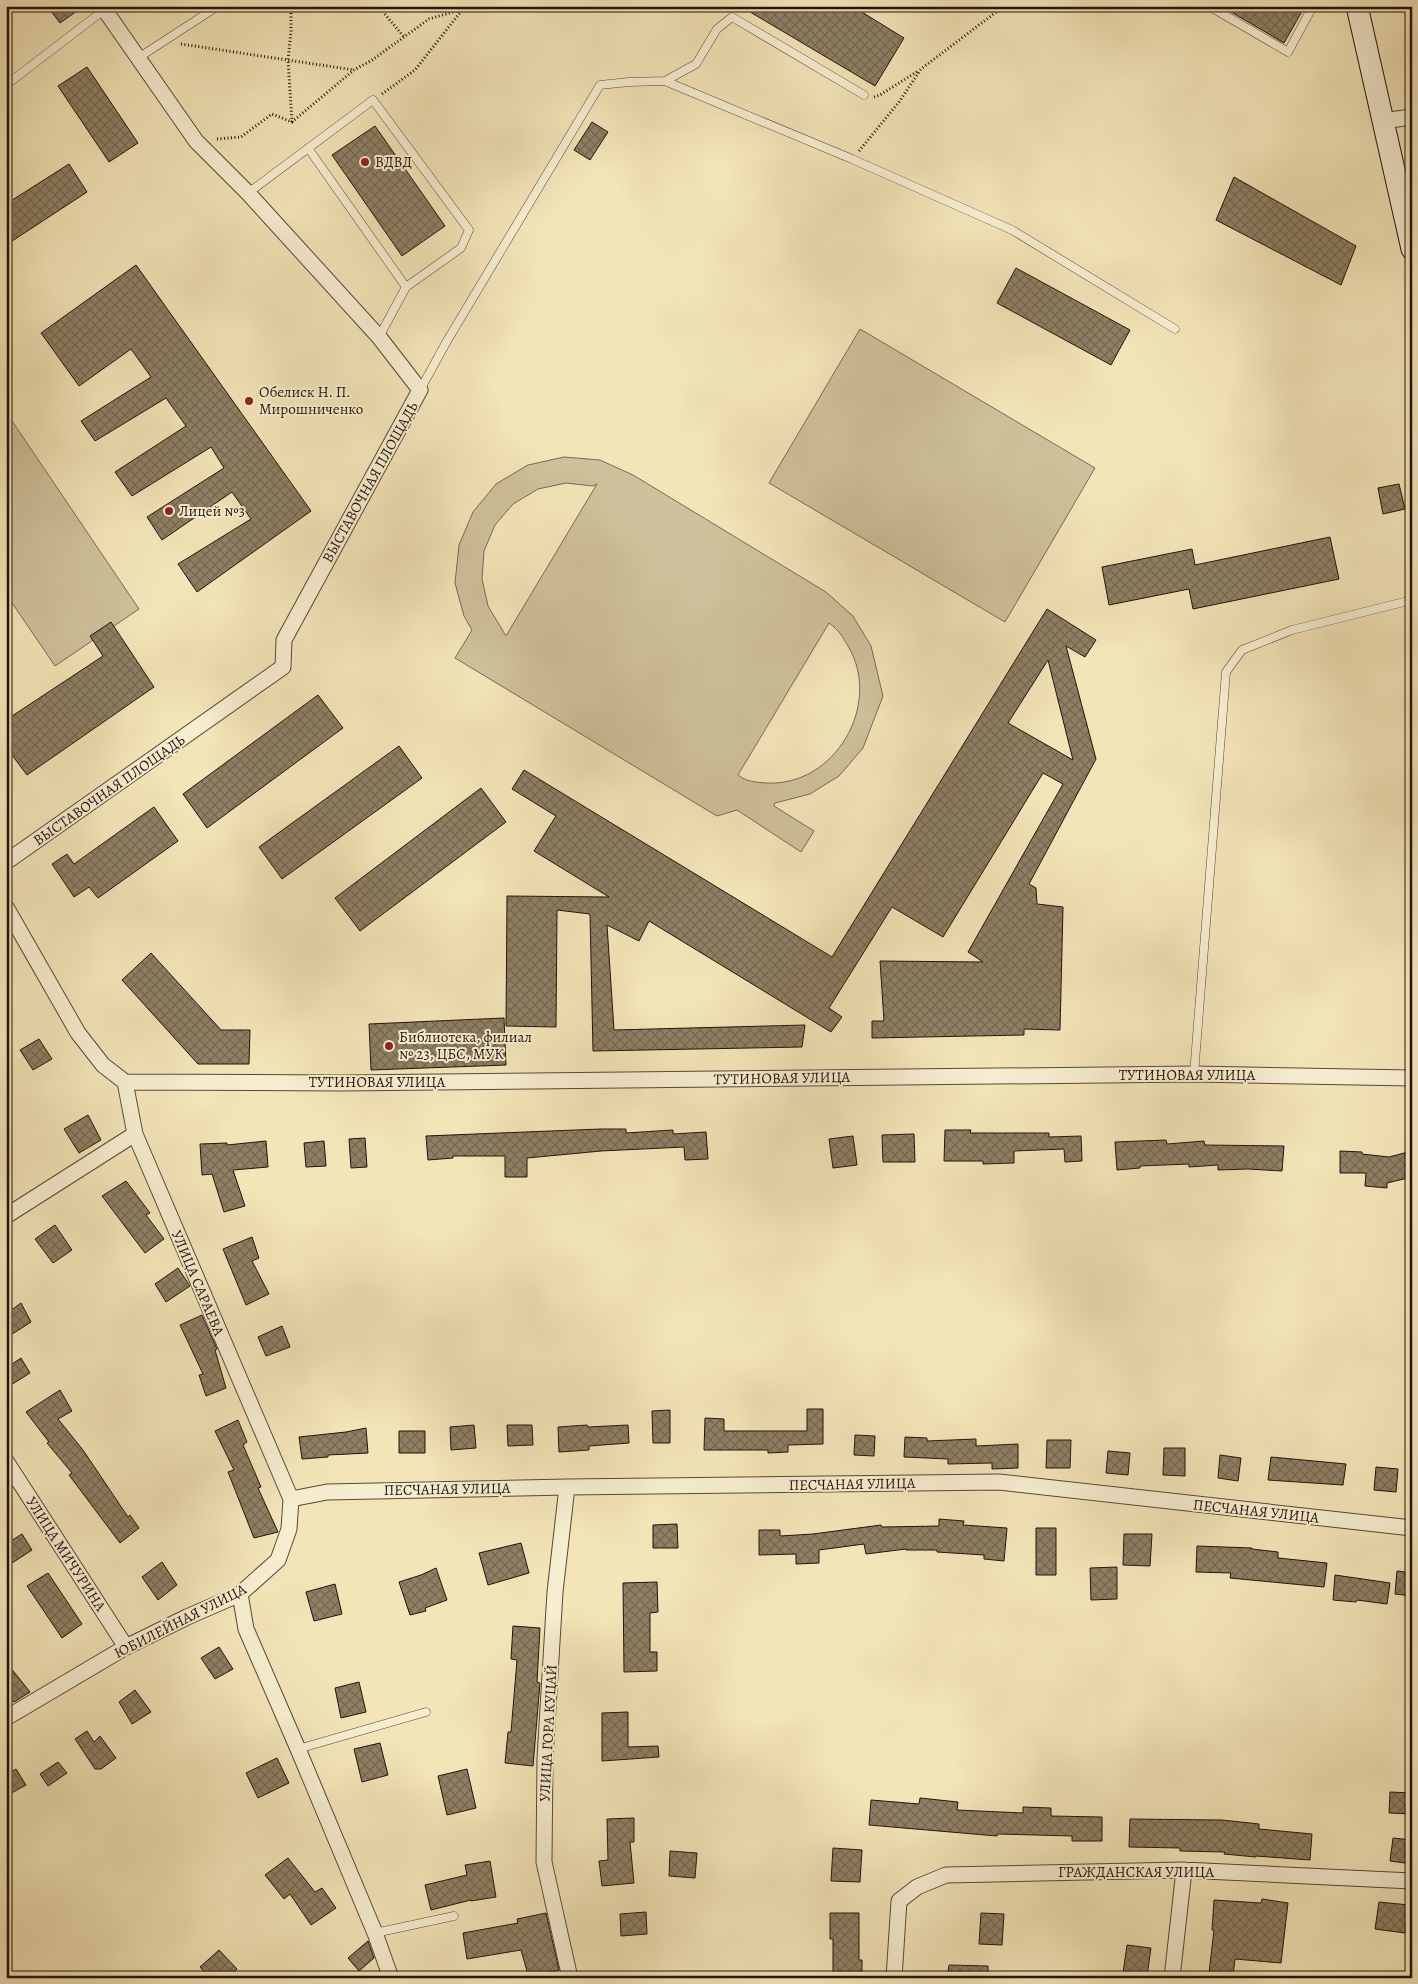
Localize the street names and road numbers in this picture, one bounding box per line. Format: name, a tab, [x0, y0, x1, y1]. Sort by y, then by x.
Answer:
street label: ВЫСТАВОЧНАЯ ПЛОЩАДЬ	[317, 398, 423, 566]
street label: ВЫСТАВОЧНАЯ ПЛОЩАДЬ	[29, 730, 189, 850]
street label: ТУТИНОВАЯ УЛИЦА	[1119, 1065, 1255, 1085]
street label: ТУТИНОВАЯ УЛИЦА	[714, 1067, 851, 1089]
street label: ТУТИНОВАЯ УЛИЦА	[309, 1072, 445, 1092]
street label: УЛИЦА САРАЕВА	[167, 1227, 229, 1339]
street label: ПЕСЧАНАЯ УЛИЦА	[788, 1473, 916, 1495]
street label: ПЕСЧАНАЯ УЛИЦА	[383, 1478, 511, 1500]
street label: УЛИЦА МИЧУРИНА	[21, 1493, 111, 1615]
street label: ПЕСЧАНАЯ УЛИЦА	[1192, 1494, 1320, 1528]
street label: ЮБИЛЕЙНАЯ УЛИЦА	[111, 1579, 250, 1663]
street label: УЛИЦА ГОРА КУЦАЙ	[534, 1664, 562, 1802]
street label: ГРАЖДАНСКАЯ УЛИЦА	[1058, 1862, 1214, 1882]

